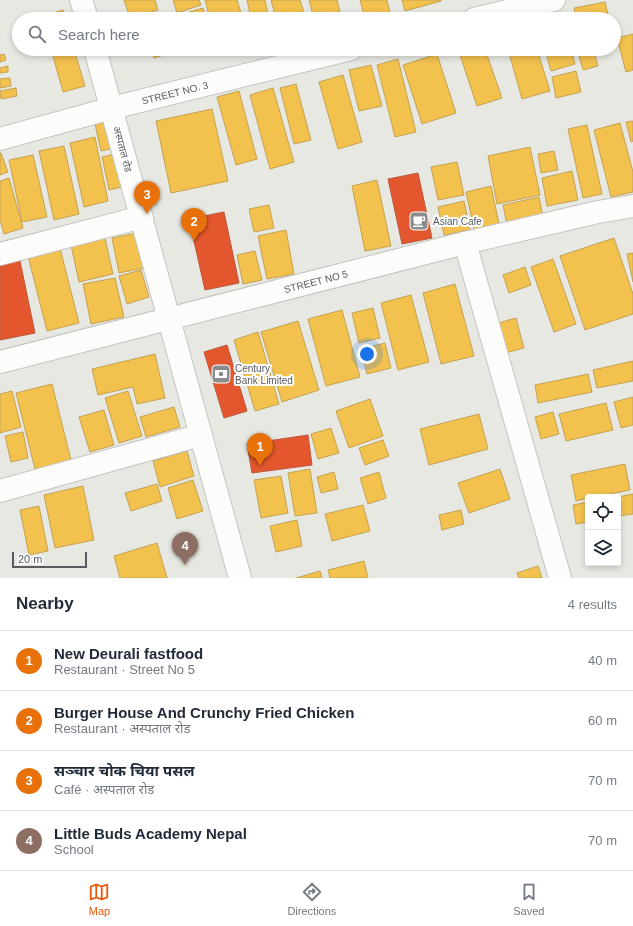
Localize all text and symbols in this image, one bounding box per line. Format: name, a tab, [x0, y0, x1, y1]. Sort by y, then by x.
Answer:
search box	[12, 12, 621, 56]
icon: search	[26, 23, 48, 45]
text: Search here	[58, 26, 140, 43]
street label: STREET NO. 3	[141, 79, 210, 106]
street label: अस्पताल रोड	[111, 125, 134, 174]
pin: 3	[134, 181, 160, 214]
pin: 2	[181, 208, 207, 241]
cafe icon: Asian Cafe	[408, 210, 430, 232]
place label: Asian Cafe	[433, 216, 482, 227]
street label: STREET NO 5	[283, 268, 349, 295]
your location	[357, 344, 377, 364]
bank icon: Century Bank Limited	[210, 363, 232, 385]
place label: Century Bank Limited	[235, 363, 293, 386]
pin: 1	[247, 433, 273, 466]
map controls	[585, 494, 621, 566]
button: locate	[585, 494, 621, 530]
button: layers	[585, 530, 621, 566]
pin: 4	[172, 532, 198, 565]
scale bar	[12, 550, 87, 569]
text: 20 m	[18, 553, 42, 565]
text: Nearby	[16, 594, 74, 613]
text: 4 results	[568, 597, 617, 612]
text: New Deurali fastfood	[54, 645, 203, 662]
text: 1	[25, 653, 33, 668]
text: 40 m	[588, 653, 617, 668]
text: Restaurant · Street No 5	[54, 662, 195, 677]
text: Burger House And Crunchy Fried Chicken	[54, 704, 354, 721]
text: 2	[25, 713, 33, 728]
text: 60 m	[588, 713, 617, 728]
text: Restaurant · अस्पताल रोड	[54, 721, 190, 736]
text: सञ्चार चोक चिया पसल	[54, 762, 194, 779]
text: 3	[25, 773, 33, 788]
text: 70 m	[588, 773, 617, 788]
text: Café · अस्पताल रोड	[54, 782, 154, 797]
text: Little Buds Academy Nepal	[54, 825, 247, 842]
text: 4	[25, 833, 33, 848]
text: 70 m	[588, 833, 617, 848]
text: School	[54, 842, 94, 857]
tab: Map	[88, 881, 110, 917]
tab: Directions	[287, 881, 336, 917]
tab: Saved	[513, 881, 544, 917]

